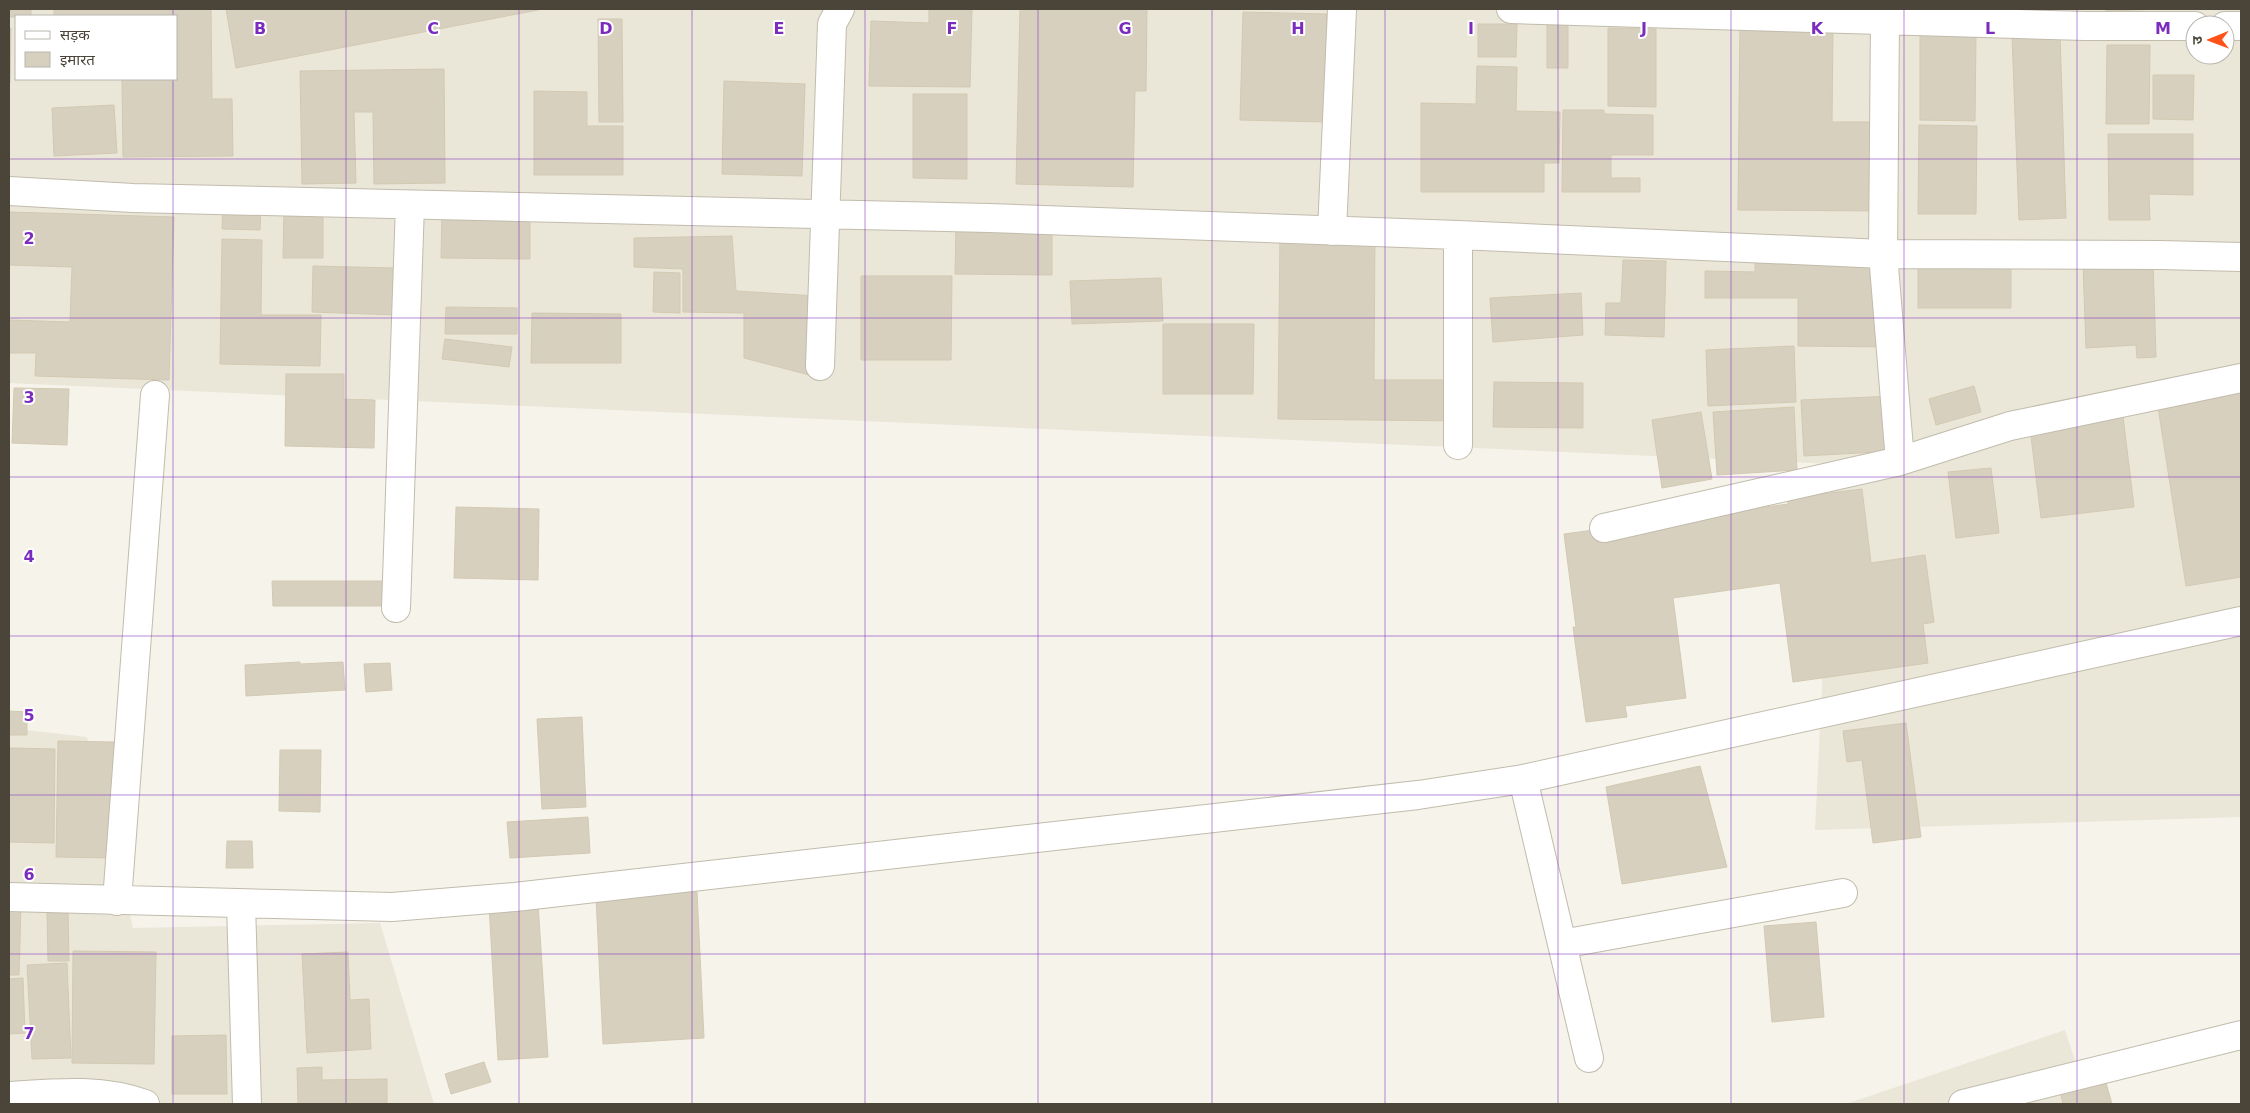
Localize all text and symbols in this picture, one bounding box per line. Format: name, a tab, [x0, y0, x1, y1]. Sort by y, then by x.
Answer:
legend	[15, 15, 178, 80]
north arrow	[2185, 15, 2235, 65]
text: B	[254, 19, 266, 38]
text: C	[427, 19, 439, 38]
text: D	[599, 19, 613, 38]
text: E	[774, 19, 784, 38]
text: F	[947, 19, 957, 38]
text: G	[1118, 19, 1132, 38]
text: H	[1291, 19, 1305, 38]
text: I	[1468, 19, 1474, 38]
text: J	[1640, 19, 1647, 38]
text: K	[1811, 19, 1824, 38]
text: L	[1985, 19, 1995, 38]
text: M	[2155, 19, 2171, 38]
text: सड़क	[60, 26, 90, 44]
text: उ	[2189, 35, 2205, 44]
text: इमारत	[60, 51, 95, 69]
text: 2	[23, 229, 35, 248]
text: 3	[23, 388, 35, 407]
text: 4	[23, 547, 35, 566]
text: 5	[23, 706, 35, 725]
text: 6	[23, 865, 35, 884]
text: 7	[23, 1024, 35, 1043]

